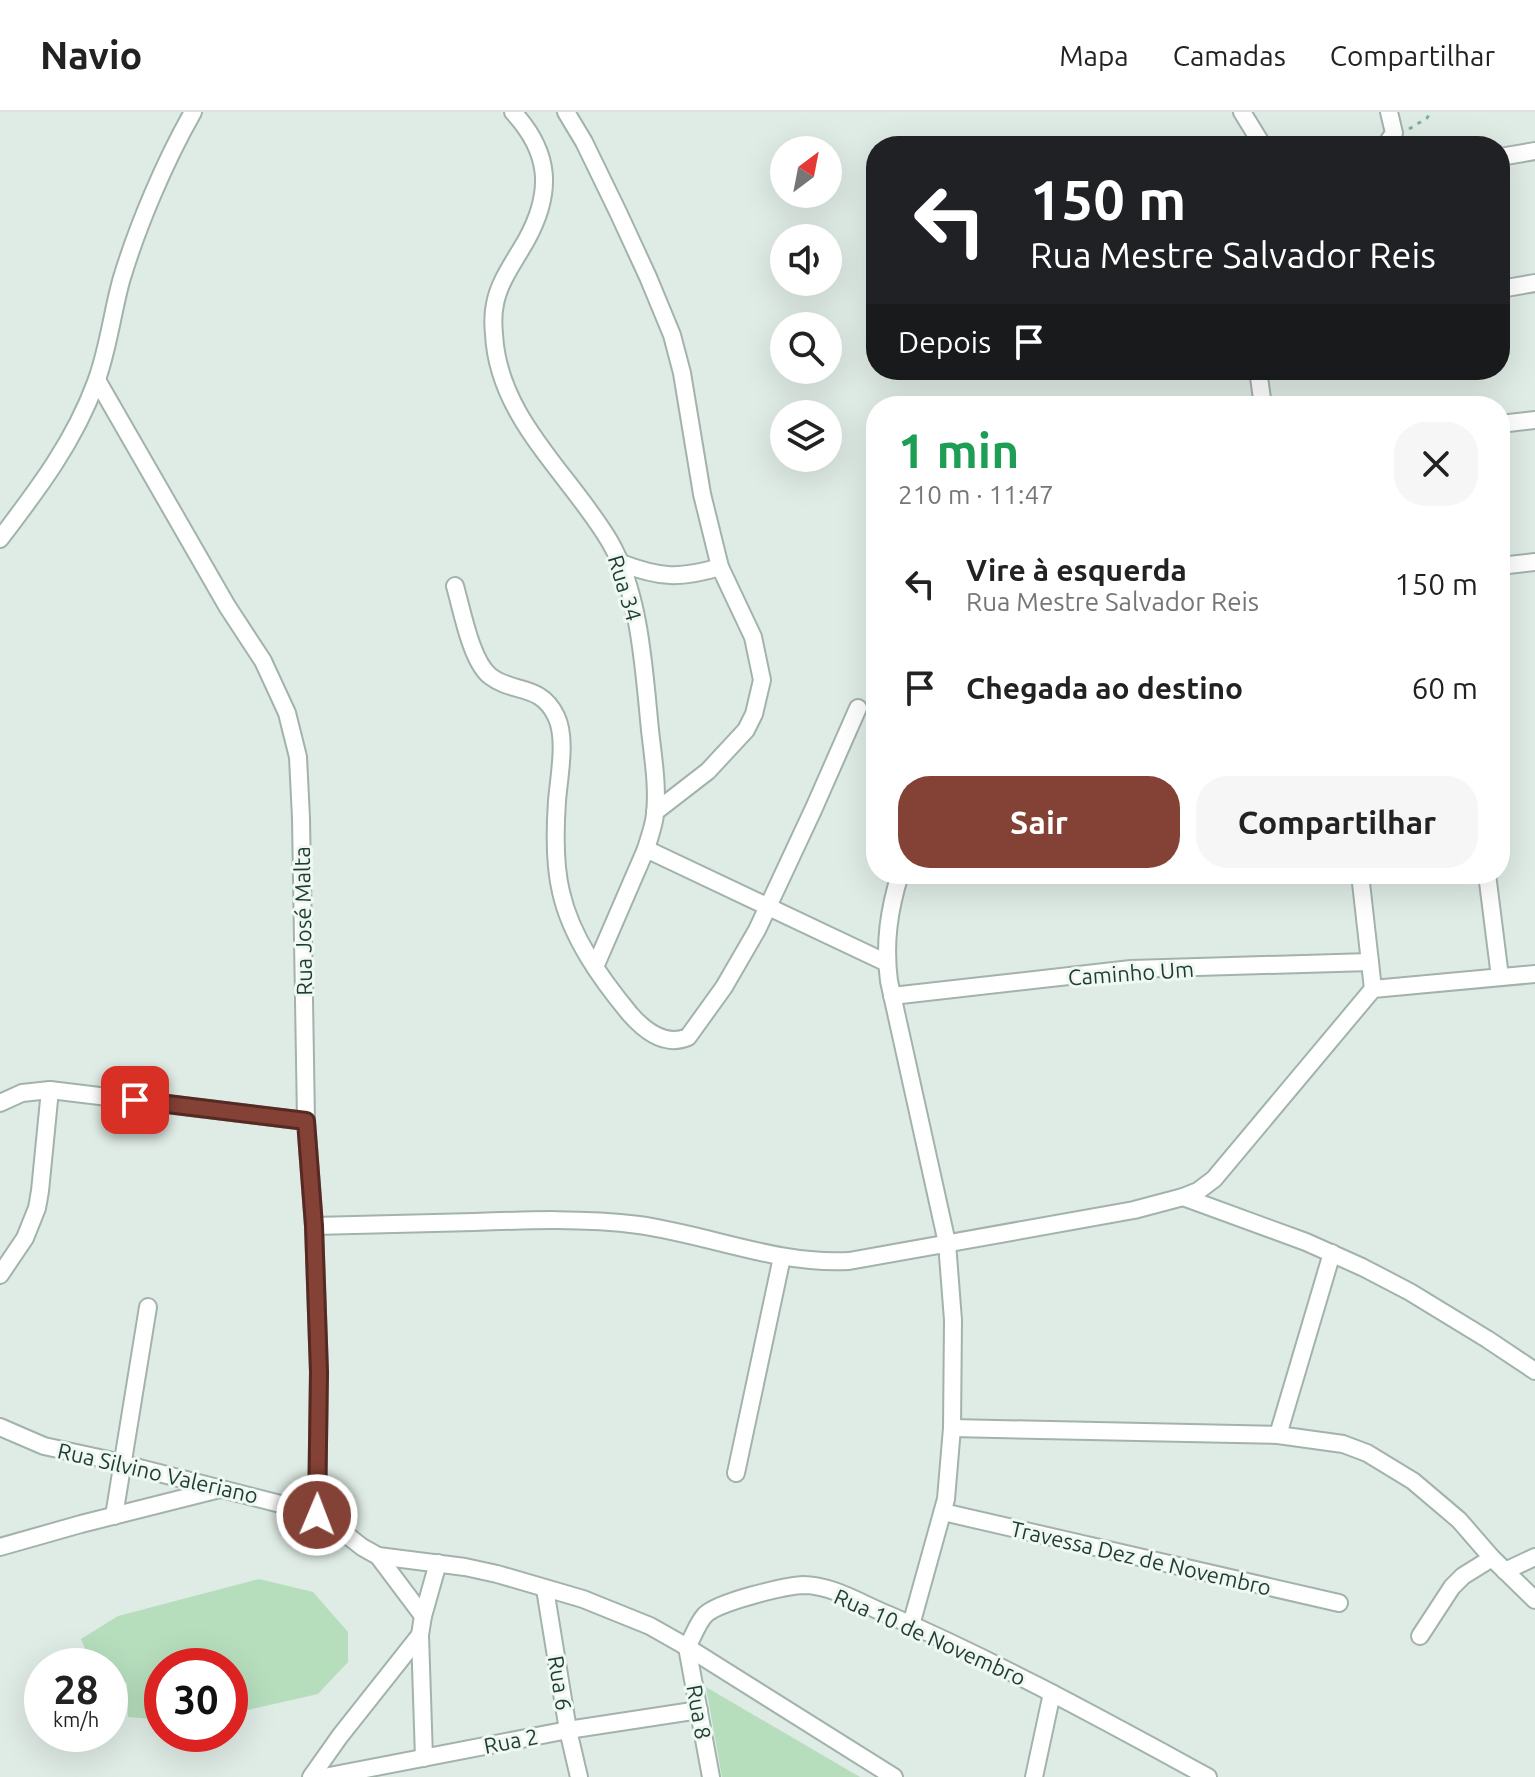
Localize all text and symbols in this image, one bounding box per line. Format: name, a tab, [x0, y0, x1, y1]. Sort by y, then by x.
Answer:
text: Navio	[40, 34, 142, 76]
text: Mapa	[1059, 40, 1129, 71]
text: Camadas	[1173, 40, 1286, 71]
text: Compartilhar	[1330, 40, 1495, 71]
north arrow	[770, 136, 842, 208]
map controls	[770, 136, 842, 472]
icon: left	[898, 168, 1002, 272]
text: 150 m	[1030, 168, 1186, 231]
button: sound	[770, 224, 842, 296]
text: Rua Mestre Salvador Reis	[1030, 234, 1436, 275]
button: search	[770, 312, 842, 384]
icon: arrive	[1007, 320, 1051, 364]
text: Depois	[898, 325, 991, 359]
button: layers	[770, 400, 842, 472]
button: close	[1394, 422, 1478, 506]
text: 1 min	[898, 423, 1019, 477]
text: 210 m · 11:47	[898, 480, 1054, 509]
street label: Rua 34	[604, 552, 647, 624]
text: Vire à esquerda	[966, 553, 1187, 587]
icon: left	[898, 562, 942, 606]
text: 150 m	[1394, 567, 1478, 601]
text: Rua Mestre Salvador Reis	[966, 587, 1259, 616]
icon: arrive	[898, 666, 942, 710]
text: Chegada ao destino	[966, 671, 1243, 705]
text: 60 m	[1411, 671, 1478, 705]
button: Sair	[898, 776, 1180, 868]
button: Compartilhar	[1196, 776, 1478, 868]
street label: Rua José Malta	[289, 846, 316, 996]
street label: Caminho Um	[1067, 956, 1195, 989]
pin	[101, 1066, 169, 1134]
icon: arrive	[113, 1078, 157, 1122]
street label: Rua Silvino Valeriano	[55, 1437, 261, 1508]
position arrow	[275, 1473, 359, 1557]
street label: Travessa Dez de Novembro	[1008, 1515, 1274, 1600]
street label: Rua 10 de Novembro	[831, 1583, 1030, 1690]
speed limit sign: 30	[144, 1648, 248, 1752]
street label: Rua 6	[544, 1654, 577, 1712]
text: 28	[53, 1667, 99, 1712]
street label: Rua 8	[682, 1683, 717, 1741]
text: km/h	[53, 1708, 99, 1731]
street label: Rua 2	[482, 1723, 540, 1758]

